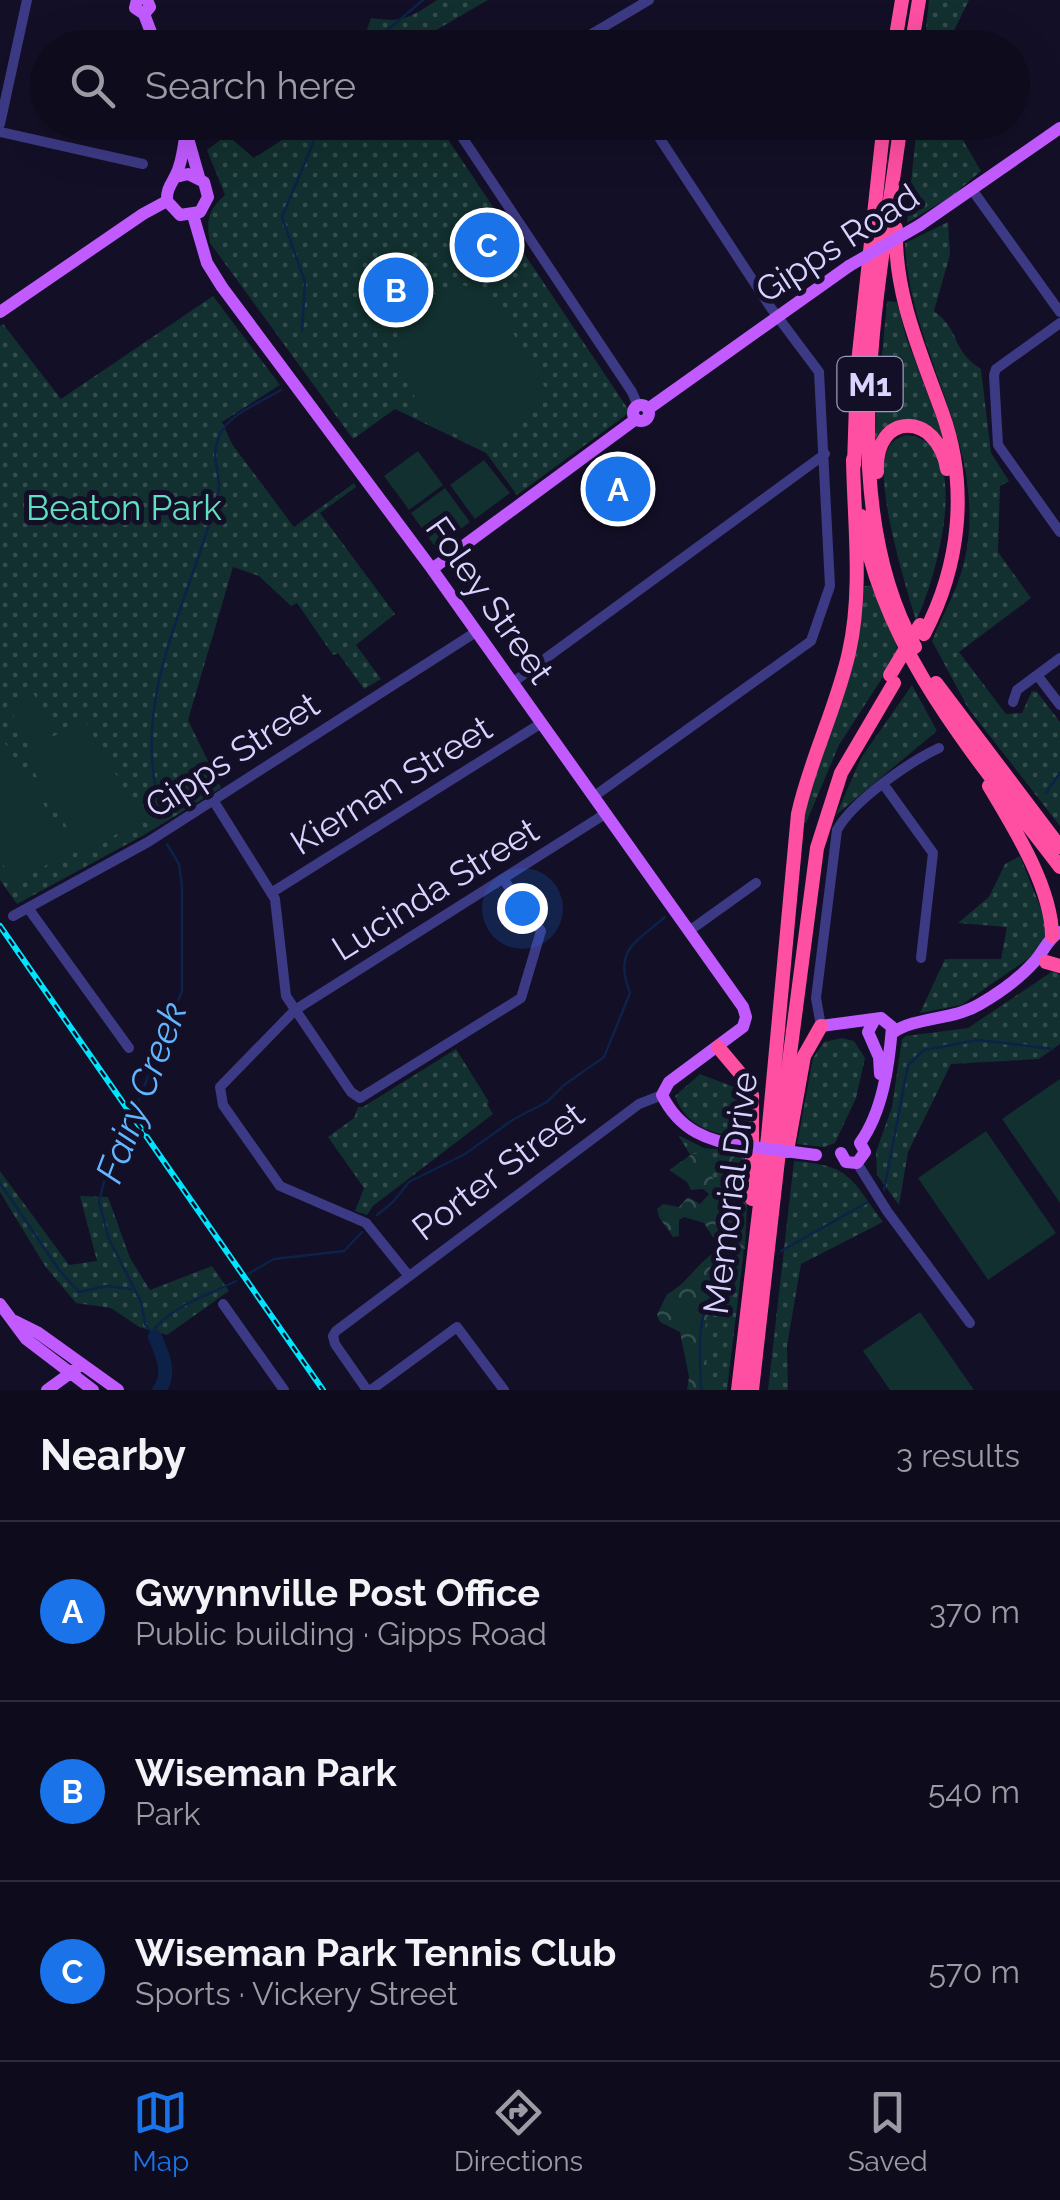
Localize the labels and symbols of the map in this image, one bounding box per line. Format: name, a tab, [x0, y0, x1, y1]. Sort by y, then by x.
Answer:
street label: Gipps Road	[748, 175, 926, 311]
pin: C	[454, 208, 520, 282]
pin: B	[364, 252, 428, 328]
road number: M1	[838, 357, 902, 411]
pin: A	[586, 452, 650, 526]
park label: Beaton Park	[26, 487, 222, 528]
street label: Foley Street	[418, 509, 563, 691]
street label: Gipps Street	[137, 684, 327, 826]
street label: Kiernan Street	[283, 707, 499, 863]
street label: Lucinda Street	[324, 809, 546, 969]
your location	[497, 883, 548, 934]
water label: Fairy Creek	[86, 995, 196, 1189]
street label: Memorial Drive	[695, 1069, 765, 1317]
street label: Porter Street	[404, 1093, 592, 1249]

